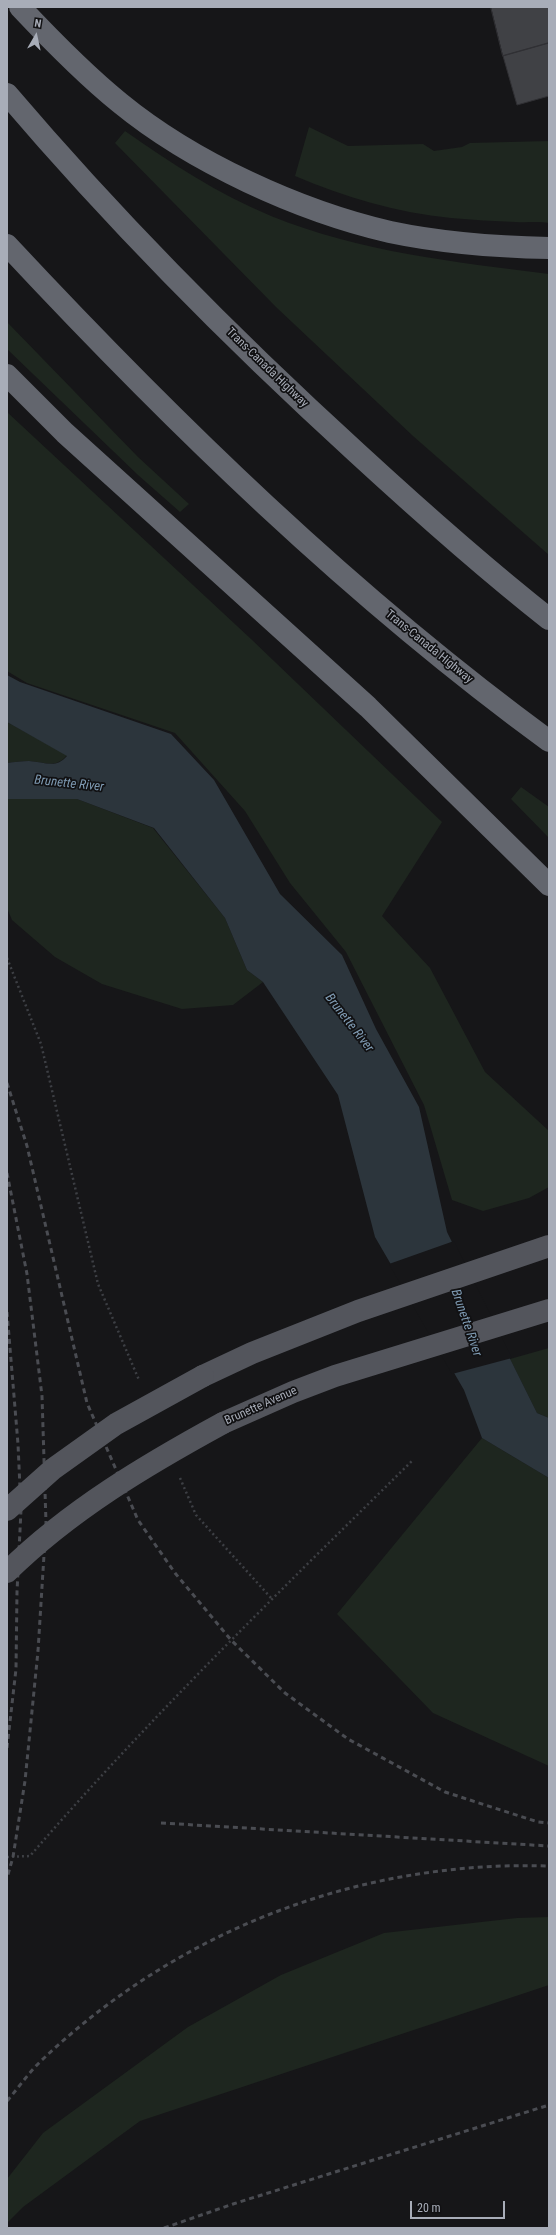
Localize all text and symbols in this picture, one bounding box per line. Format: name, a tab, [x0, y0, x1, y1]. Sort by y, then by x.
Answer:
north arrow	[16, 16, 56, 56]
text: N	[34, 17, 42, 31]
street label: Trans-Canada Highway	[223, 325, 311, 411]
street label: Trans-Canada Highway	[382, 607, 476, 687]
water label: Brunette River	[33, 773, 105, 795]
water label: Brunette River	[321, 991, 377, 1055]
water label: Brunette River	[447, 1287, 485, 1359]
street label: Brunette Avenue	[223, 1384, 299, 1428]
scale bar	[412, 2193, 507, 2219]
text: 20 m	[417, 2201, 441, 2215]

